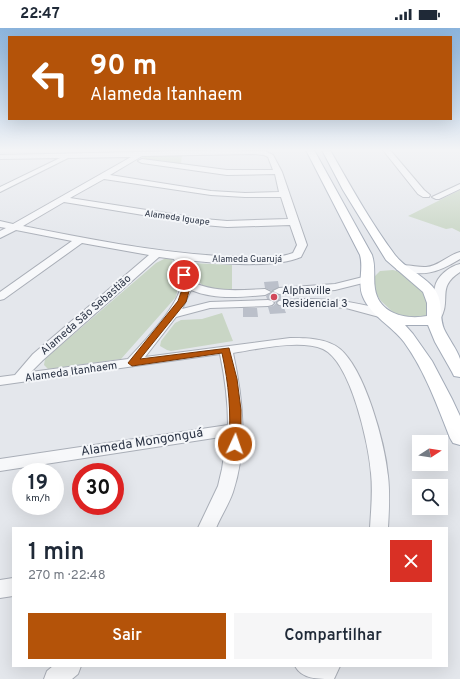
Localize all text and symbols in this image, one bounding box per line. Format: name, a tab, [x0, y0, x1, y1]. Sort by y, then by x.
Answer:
text: 22:47	[20, 5, 60, 24]
text: 90 m	[90, 49, 157, 85]
icon: left	[24, 52, 76, 104]
text: Alameda Itanhaem	[90, 84, 243, 107]
street label: Alameda Iguape	[144, 208, 210, 228]
street label: Alameda Guarujá	[212, 254, 282, 265]
pin	[167, 258, 201, 292]
icon: arrive	[173, 264, 195, 286]
street label: Alameda São Sebastião	[38, 272, 134, 358]
place label: Alphaville Residencial 3	[282, 284, 348, 311]
marker: Alphaville Residencial 3	[269, 292, 279, 302]
street label: Alameda Itanhaem	[24, 359, 118, 385]
position arrow	[214, 423, 256, 465]
street label: Alameda Mongonguá	[80, 425, 204, 461]
north arrow	[412, 435, 448, 471]
map controls	[412, 435, 448, 515]
speed limit sign: 30	[72, 463, 124, 515]
text: 19	[28, 471, 48, 497]
button: search	[412, 479, 448, 515]
text: km/h	[26, 492, 50, 505]
text: 1 min	[28, 538, 85, 568]
button: close	[390, 540, 432, 582]
text: 270 m · 22:48	[28, 568, 106, 584]
button: Sair	[28, 613, 226, 659]
button: Compartilhar	[234, 613, 432, 659]

